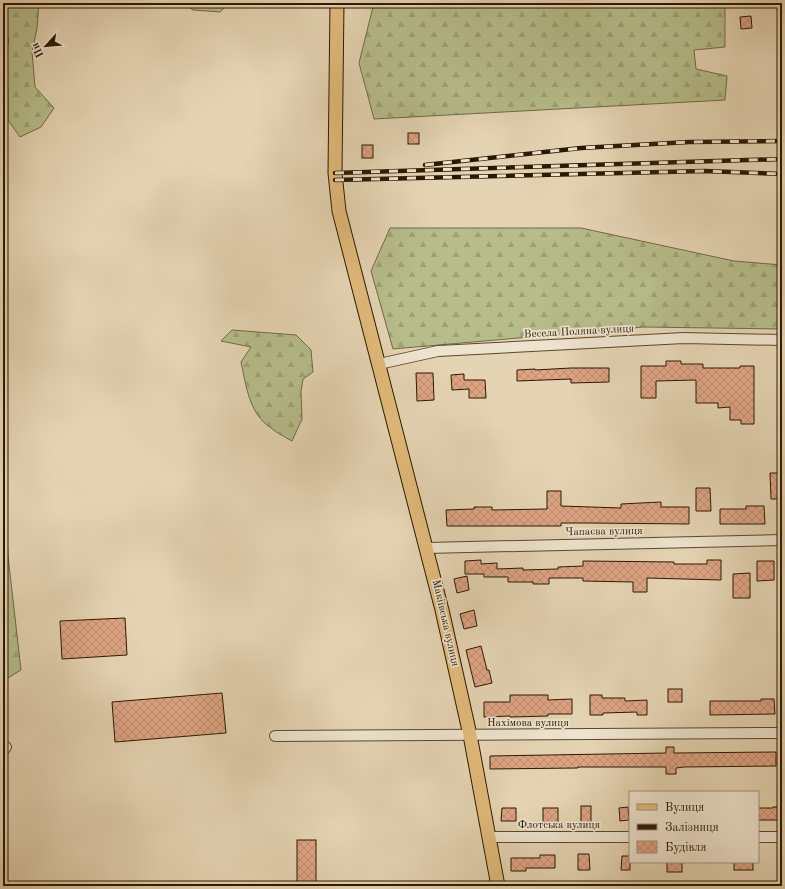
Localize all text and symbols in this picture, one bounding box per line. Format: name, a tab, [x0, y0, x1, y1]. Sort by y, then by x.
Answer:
north arrow	[26, 26, 66, 66]
text: Пн	[30, 41, 47, 59]
street label: Весела Поляна вулиця	[524, 324, 635, 340]
street label: Чапаєва вулиця	[565, 526, 643, 538]
street label: Макіївська вулиця	[430, 579, 460, 668]
street label: Нахімова вулиця	[487, 718, 569, 729]
legend	[629, 791, 759, 863]
text: Вулиця	[665, 802, 704, 814]
street label: Флотська вулиця	[518, 820, 601, 831]
text: Залізниця	[665, 821, 719, 834]
text: Будівля	[665, 841, 707, 854]

